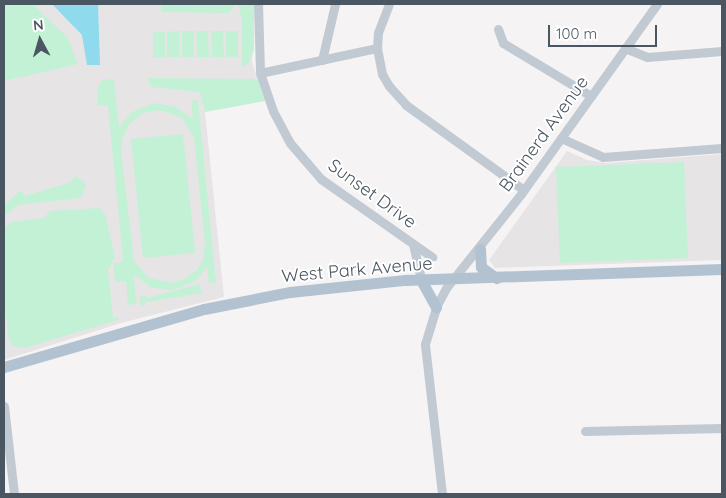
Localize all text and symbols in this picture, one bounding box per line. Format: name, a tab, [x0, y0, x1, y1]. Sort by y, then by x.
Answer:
north arrow	[15, 15, 65, 65]
scale bar	[551, 15, 660, 47]
text: N	[32, 16, 44, 35]
text: 100 m	[556, 24, 597, 43]
street label: Brainerd Avenue	[495, 72, 593, 196]
street label: Sunset Drive	[324, 155, 420, 233]
street label: West Park Avenue	[281, 253, 433, 287]

